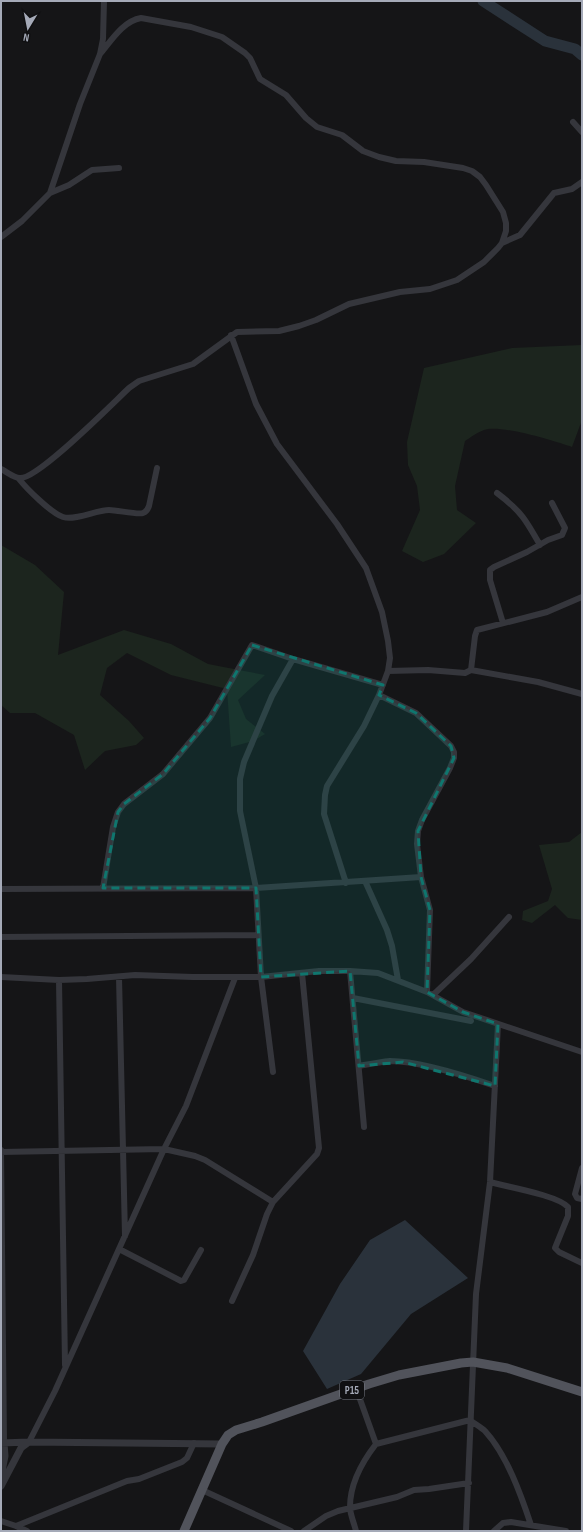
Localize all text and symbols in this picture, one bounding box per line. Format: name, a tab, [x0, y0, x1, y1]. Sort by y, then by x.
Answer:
north arrow	[8, 8, 48, 48]
text: N	[22, 30, 30, 44]
road number: P15	[340, 1381, 364, 1399]

